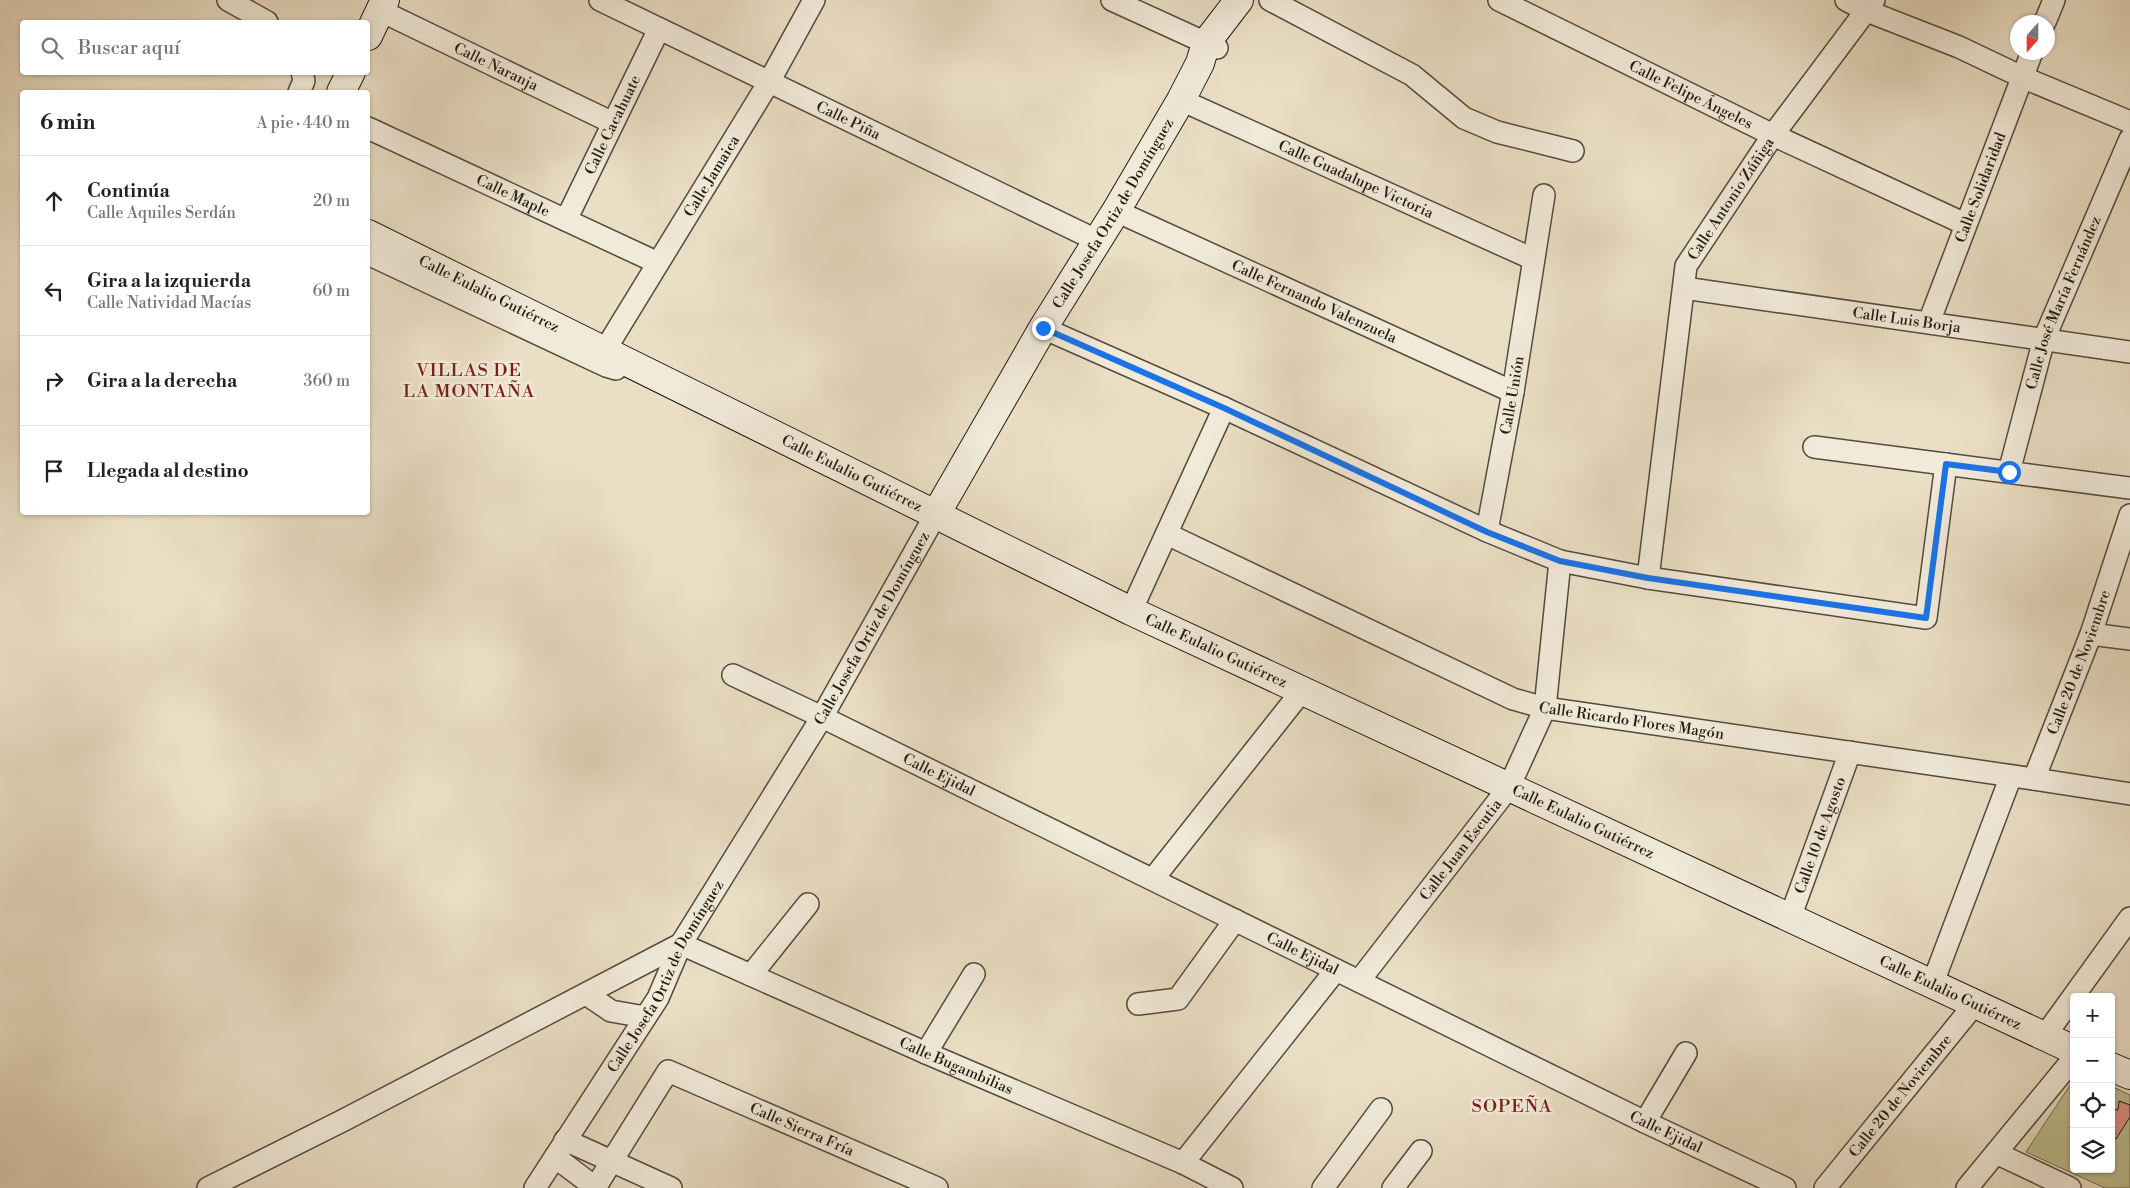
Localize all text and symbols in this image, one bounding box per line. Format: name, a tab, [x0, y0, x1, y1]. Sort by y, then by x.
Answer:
north arrow	[2010, 15, 2055, 60]
search box	[20, 20, 370, 75]
icon: search	[38, 34, 66, 62]
text: Buscar aquí	[78, 36, 180, 60]
street label: Calle Naranja	[451, 38, 542, 95]
street label: Calle Felipe Ángeles	[1626, 56, 1756, 133]
street label: Calle Cacahuate	[580, 72, 645, 178]
street label: Calle Piña	[813, 97, 884, 144]
text: 6 min	[40, 110, 95, 136]
text: A pie · 440 m	[257, 113, 350, 133]
street label: Calle Josefa Ortiz de Domínguez	[1048, 115, 1178, 312]
street label: Calle Solidaridad	[1951, 129, 2010, 245]
street label: Calle Jamaica	[679, 131, 744, 220]
street label: Calle Antonio Zúñiga	[1683, 133, 1778, 264]
street label: Calle Guadalupe Victoria	[1275, 136, 1437, 223]
street label: Calle Maple	[473, 170, 553, 221]
text: Continúa	[87, 179, 170, 203]
icon: ahead	[40, 187, 68, 215]
text: 20 m	[313, 191, 350, 211]
text: Calle Aquiles Serdán	[87, 203, 236, 223]
street label: Calle José María Fernández	[2022, 213, 2105, 392]
street label: Calle Eulalio Gutiérrez	[415, 251, 563, 337]
street label: Calle Fernando Valenzuela	[1229, 256, 1400, 348]
text: Gira a la izquierda	[87, 269, 251, 293]
icon: left	[40, 277, 68, 305]
text: 60 m	[312, 281, 350, 301]
text: Calle Natividad Macías	[87, 293, 251, 313]
street label: Calle Luis Borja	[1851, 303, 1962, 337]
route end	[1032, 317, 1055, 340]
street label: Calle Unión	[1496, 355, 1528, 436]
district label: VILLAS DE LA MONTAÑA	[403, 359, 535, 403]
icon: right	[40, 367, 68, 395]
text: Gira a la derecha	[87, 369, 237, 393]
text: 360 m	[304, 371, 350, 391]
street label: Calle Eulalio Gutiérrez	[779, 430, 926, 516]
icon: arrive	[40, 457, 68, 485]
text: Llegada al destino	[87, 459, 249, 483]
route start	[1998, 461, 2021, 484]
street label: Calle Josefa Ortiz de Domínguez	[810, 528, 934, 729]
street label: Calle 20 de Noviembre	[2043, 588, 2114, 737]
street label: Calle Eulalio Gutiérrez	[1142, 609, 1290, 692]
street label: Calle Ricardo Flores Magón	[1537, 697, 1725, 743]
street label: Calle Ejidal	[900, 749, 979, 801]
street label: Calle 10 de Agosto	[1790, 774, 1850, 896]
street label: Calle Eulalio Gutiérrez	[1509, 780, 1658, 863]
street label: Calle Juan Escutia	[1415, 795, 1506, 904]
street label: Calle Josefa Ortiz de Domínguez	[603, 876, 728, 1076]
street label: Calle Ejidal	[1263, 928, 1342, 980]
street label: Calle Eulalio Gutiérrez	[1876, 951, 2025, 1034]
map controls	[2070, 993, 2115, 1173]
button: +	[2070, 993, 2115, 1038]
street label: Calle 20 de Noviembre	[1844, 1030, 1956, 1161]
street label: Calle Bugambilias	[896, 1033, 1016, 1099]
button: −	[2070, 1038, 2115, 1083]
button: locate	[2070, 1083, 2115, 1128]
district label: SOPEÑA	[1472, 1094, 1552, 1118]
street label: Calle Sierra Fría	[747, 1098, 857, 1160]
street label: Calle Ejidal	[1627, 1106, 1706, 1157]
button: layers	[2070, 1128, 2115, 1173]

